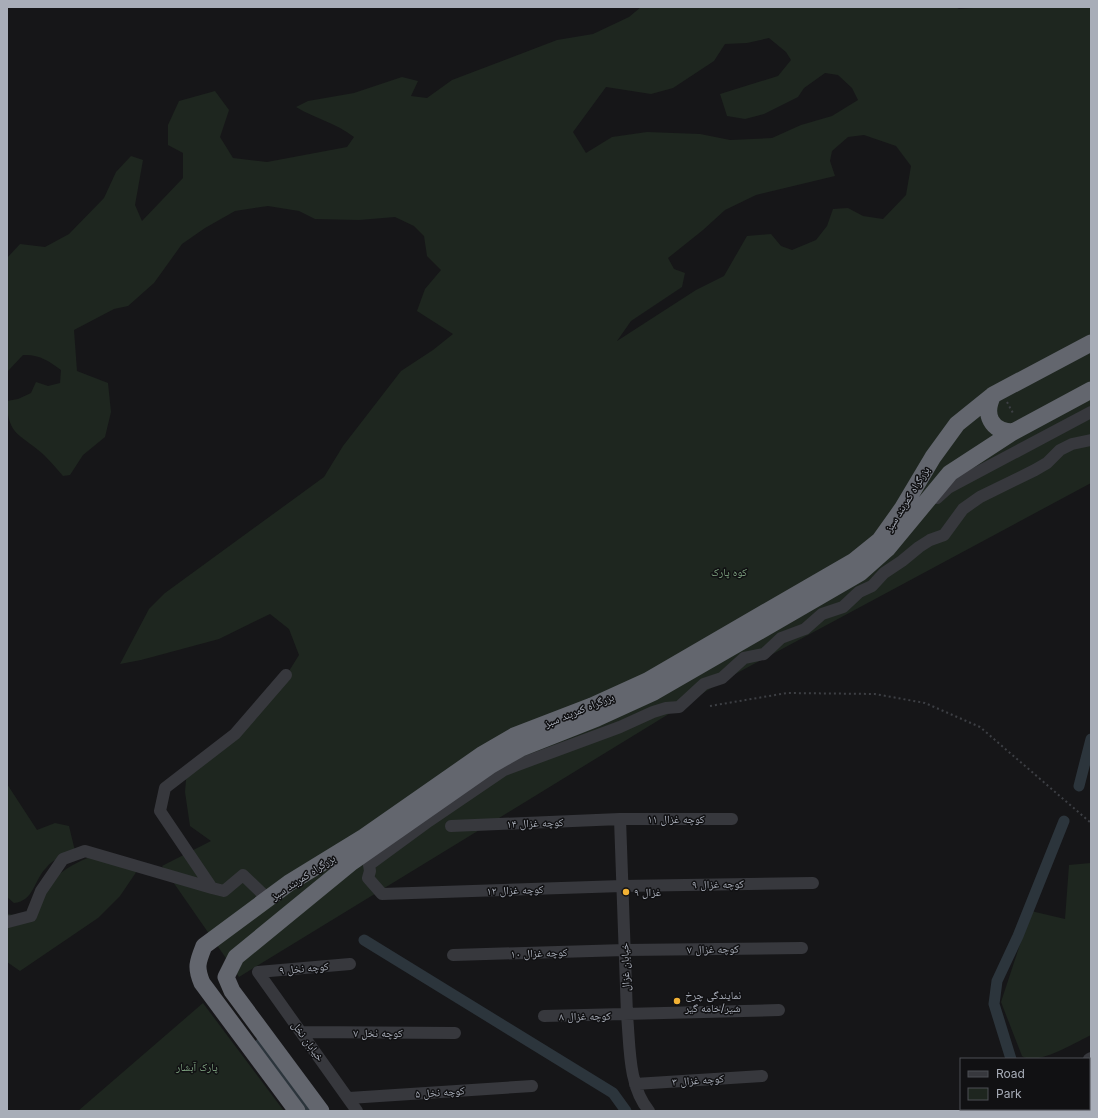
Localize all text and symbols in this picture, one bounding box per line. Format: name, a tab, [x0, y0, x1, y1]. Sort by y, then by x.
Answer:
street label: بزرگراه کمربند سبز	[881, 464, 933, 535]
park label: کوه پارک	[711, 565, 747, 579]
street label: بزرگراه کمربند سبز	[541, 690, 616, 731]
street label: کوچه غزال ۱۱	[648, 812, 705, 826]
street label: کوچه غزال ۱۴	[506, 815, 564, 831]
street label: بزرگراه کمربند سبز	[267, 851, 338, 904]
street label: کوچه غزال ۹	[692, 877, 745, 891]
street label: کوچه غزال ۱۲	[486, 882, 544, 898]
place label: غزال ۹	[634, 885, 662, 899]
marker: غزال ۹	[621, 887, 631, 897]
street label: کوچه غزال ۷	[687, 942, 740, 956]
street label: خیابان غزال	[617, 943, 633, 991]
street label: کوچه غزال ۱۰	[510, 945, 568, 961]
street label: کوچه نخل ۹	[279, 959, 330, 977]
place label: نمایندگی چرخ شیر/خامه گیر	[684, 988, 741, 1015]
marker: نمایندگی چرخ شیر/خامه گیر	[672, 996, 682, 1006]
street label: کوچه غزال ۸	[559, 1009, 612, 1023]
street label: خیابان نخل	[289, 1018, 327, 1064]
street label: کوچه نخل ۷	[353, 1026, 403, 1040]
legend	[960, 1058, 1090, 1110]
park label: پارک آبشار	[175, 1060, 218, 1074]
text: Road	[996, 1066, 1025, 1081]
street label: کوچه غزال ۳	[672, 1071, 725, 1089]
street label: کوچه نخل ۵	[415, 1083, 466, 1101]
text: Park	[996, 1086, 1022, 1101]

